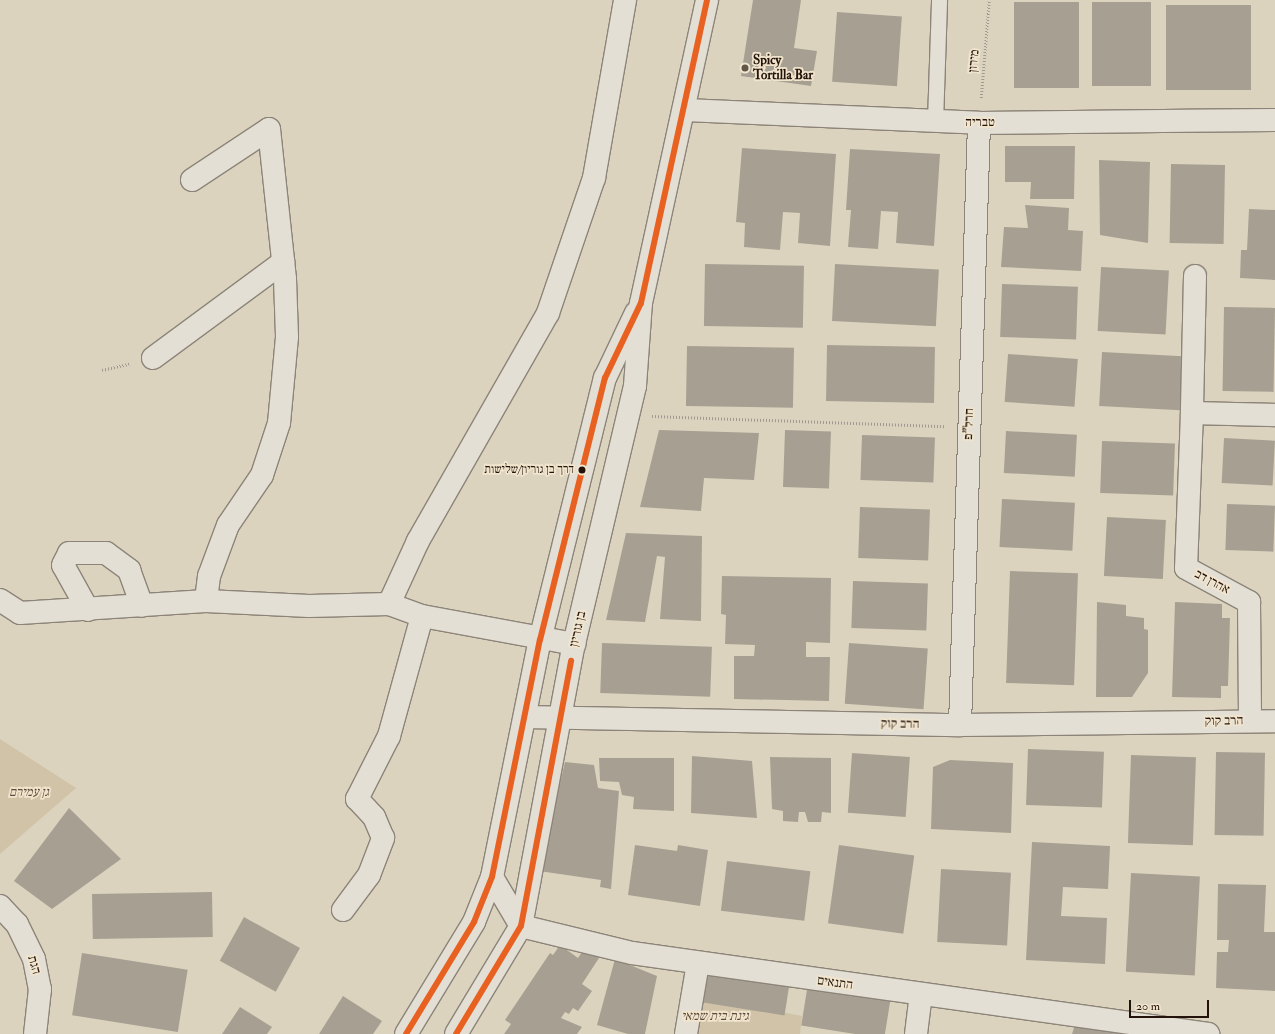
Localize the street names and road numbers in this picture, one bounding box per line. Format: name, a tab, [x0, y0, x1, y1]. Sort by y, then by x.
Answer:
street label: מירון	[965, 49, 983, 73]
street label: טבריה	[965, 114, 995, 130]
street label: חרל"פ	[961, 408, 977, 440]
street label: אהרן דב	[1192, 566, 1232, 598]
street label: בן גוריון	[566, 610, 590, 648]
street label: הרב קוק	[1205, 713, 1243, 729]
street label: הרב קוק	[881, 716, 919, 732]
street label: הגת	[24, 954, 44, 976]
street label: התנאים	[816, 973, 854, 993]

